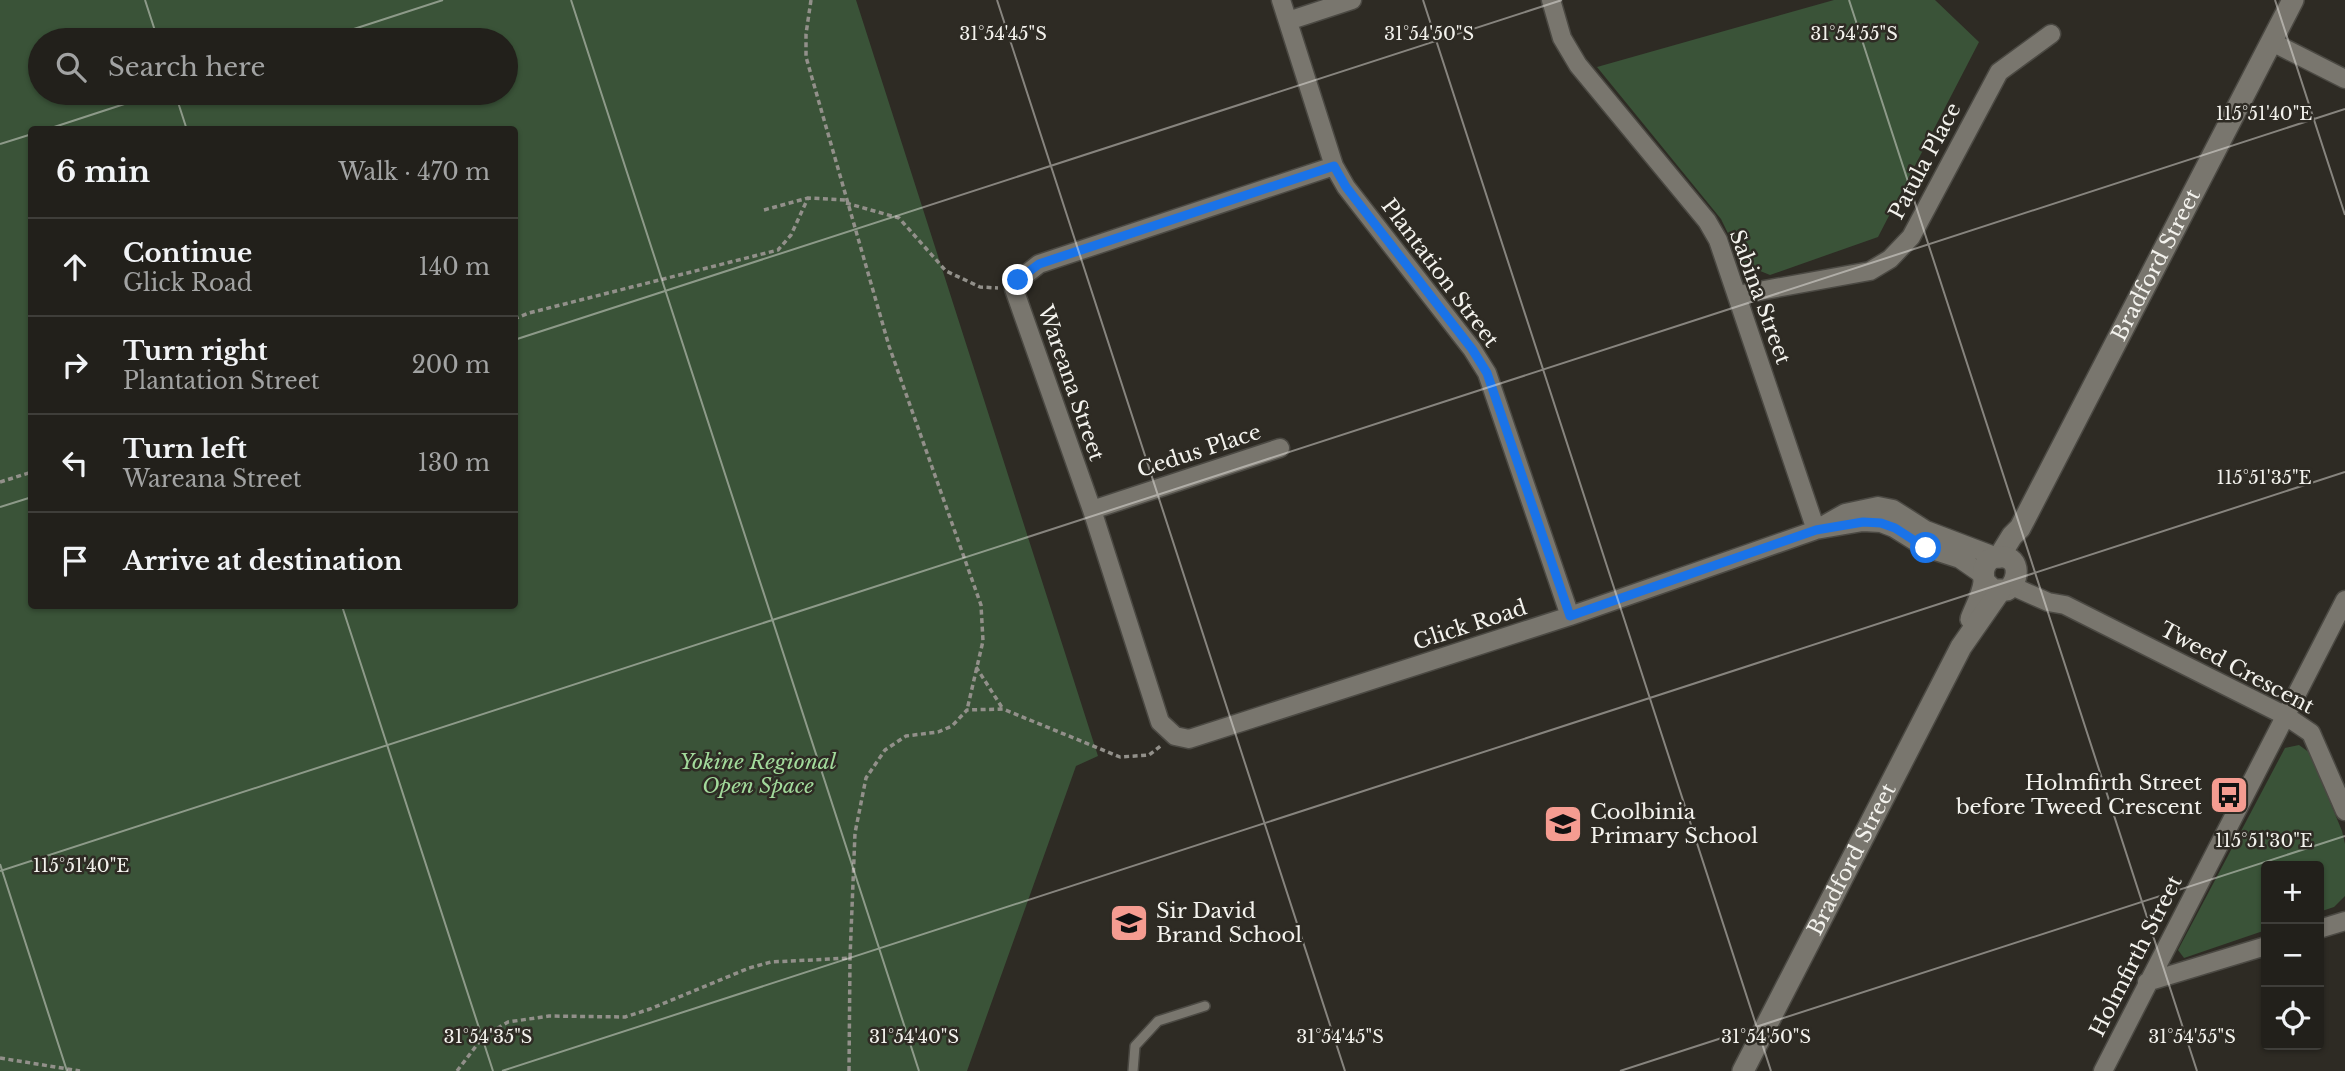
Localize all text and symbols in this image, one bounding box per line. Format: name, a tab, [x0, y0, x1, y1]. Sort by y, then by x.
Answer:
text: 31°54'45"S	[959, 23, 1047, 45]
text: 31°54'50"S	[1384, 23, 1474, 45]
text: 31°54'55"S	[1810, 23, 1898, 45]
search box	[28, 28, 518, 105]
icon: search	[52, 48, 90, 86]
text: Search here	[108, 51, 265, 83]
street label: Patula Place	[1883, 98, 1967, 224]
text: 115°51'40"E	[2216, 103, 2312, 125]
text: 6 min	[56, 153, 150, 190]
text: Walk · 470 m	[338, 158, 490, 186]
street label: Bradford Street	[2106, 185, 2206, 345]
street label: Plantation Street	[1376, 194, 1504, 353]
street label: Sabina Street	[1724, 226, 1796, 368]
text: Continue	[123, 237, 252, 269]
icon: ahead	[56, 248, 94, 286]
text: 140 m	[419, 253, 490, 281]
route end	[1002, 264, 1033, 295]
text: Glick Road	[123, 269, 252, 297]
street label: Wareana Street	[1032, 301, 1110, 464]
text: Turn right	[123, 335, 268, 367]
icon: right	[56, 346, 94, 384]
text: 200 m	[412, 351, 490, 379]
text: Plantation Street	[123, 367, 320, 395]
street label: Cedus Place	[1134, 419, 1264, 483]
text: Turn left	[123, 433, 247, 465]
icon: left	[56, 444, 94, 482]
text: 130 m	[418, 449, 490, 477]
text: Wareana Street	[123, 465, 302, 493]
text: 115°51'35"E	[2216, 467, 2312, 489]
route start	[1910, 532, 1941, 563]
icon: arrive	[56, 542, 94, 580]
text: Arrive at destination	[123, 545, 403, 577]
street label: Glick Road	[1410, 594, 1530, 656]
street label: Tweed Crescent	[2155, 616, 2319, 720]
park label: Yokine Regional Open Space	[680, 749, 837, 799]
place label: Holmfirth Street before Tweed Crescent	[1955, 770, 2202, 820]
bus stop icon: Holmfirth Street before Tweed Crescent	[2208, 774, 2250, 816]
street label: Bradford Street	[1802, 779, 1902, 940]
place label: Coolbinia Primary School	[1590, 799, 1758, 849]
school or university icon: Coolbinia Primary School	[1542, 803, 1584, 845]
text: 115°51'30"E	[2215, 830, 2313, 852]
text: 115°51'40"E	[33, 855, 129, 877]
map controls	[2261, 861, 2324, 1050]
button: +	[2261, 861, 2324, 924]
street label: Holmfirth Street	[2084, 871, 2188, 1041]
place label: Sir David Brand School	[1156, 898, 1302, 948]
school or university icon: Sir David Brand School	[1108, 902, 1150, 944]
button: −	[2261, 924, 2324, 987]
button: locate	[2261, 987, 2324, 1050]
text: 31°54'35"S	[444, 1026, 532, 1048]
text: 31°54'40"S	[869, 1026, 959, 1048]
text: 31°54'45"S	[1296, 1026, 1384, 1048]
text: 31°54'50"S	[1721, 1026, 1811, 1048]
text: 31°54'55"S	[2148, 1026, 2236, 1048]

